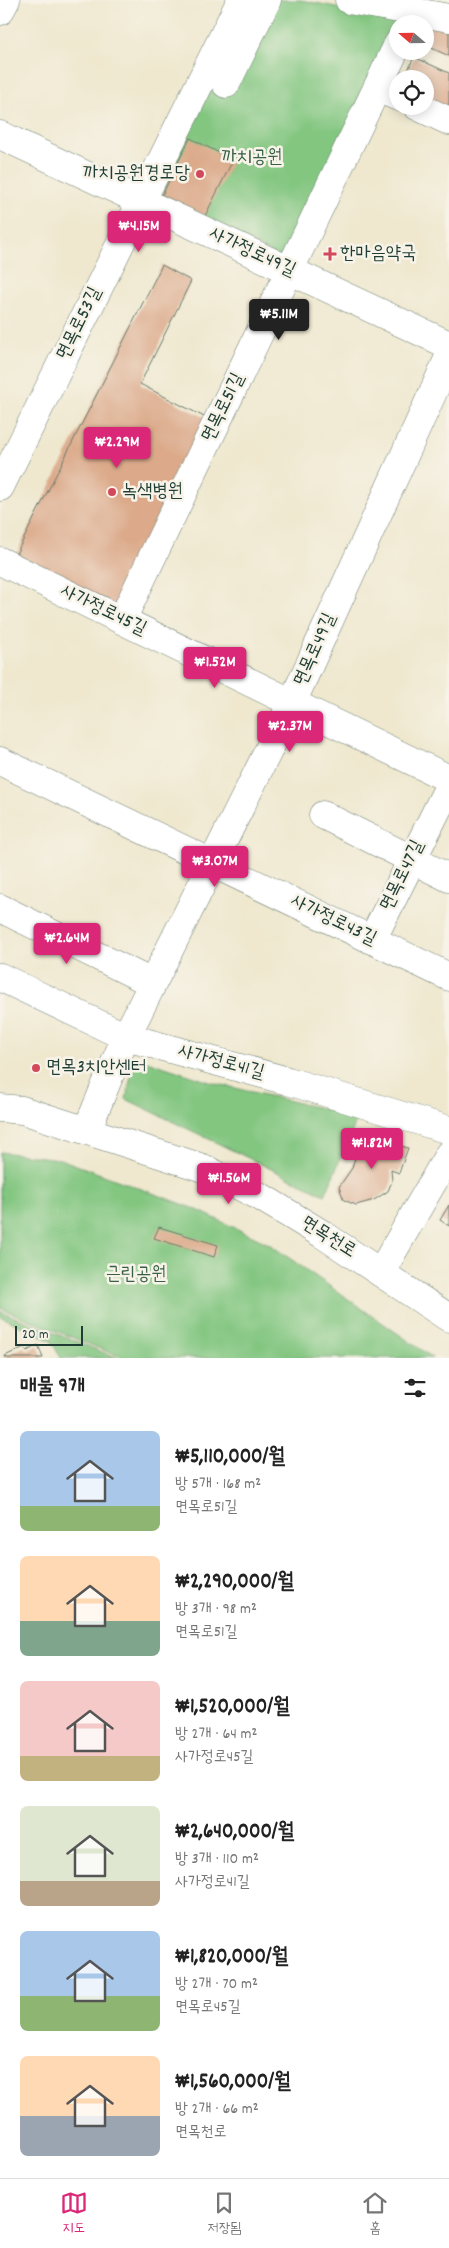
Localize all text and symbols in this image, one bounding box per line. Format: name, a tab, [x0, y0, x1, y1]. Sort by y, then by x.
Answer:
north arrow	[389, 15, 434, 60]
map controls	[389, 15, 434, 115]
button: locate	[389, 70, 434, 115]
park label: 까치공원	[221, 145, 283, 172]
place label: 까치공원경로당	[83, 161, 190, 188]
marker: 까치공원경로당	[194, 168, 206, 180]
pin: ₩4.15M	[98, 210, 180, 253]
text: ₩4.15M	[119, 215, 159, 238]
street label: 사가정로49길	[204, 221, 300, 285]
place label: 한마음약국	[340, 241, 416, 268]
marker: 한마음약국	[324, 248, 336, 260]
street label: 면목로53길	[51, 283, 109, 365]
pin: ₩5.11M	[238, 298, 320, 341]
text: ₩5.11M	[260, 303, 298, 326]
street label: 면목로51길	[196, 369, 252, 447]
pin: ₩2.29M	[76, 426, 158, 469]
text: ₩2.29M	[95, 431, 139, 454]
place label: 녹색병원	[122, 479, 183, 506]
marker: 녹색병원	[106, 486, 118, 498]
street label: 사가정로45길	[55, 578, 151, 644]
street label: 면목로49길	[288, 609, 344, 691]
pin: ₩1.52M	[174, 646, 256, 689]
text: ₩1.52M	[194, 651, 236, 674]
pin: ₩2.37M	[249, 710, 331, 753]
text: ₩2.37M	[268, 715, 312, 738]
street label: 면목로47길	[374, 836, 432, 916]
pin: ₩3.07M	[174, 846, 256, 888]
text: ₩3.07M	[192, 850, 238, 873]
street label: 사가정로43길	[285, 889, 381, 953]
pin: ₩2.64M	[26, 922, 108, 965]
text: ₩2.64M	[45, 927, 89, 950]
street label: 사가정로41길	[175, 1039, 267, 1087]
place label: 면목3치안센터	[46, 1055, 146, 1082]
marker: 면목3치안센터	[30, 1062, 42, 1074]
pin: ₩1.82M	[331, 1128, 413, 1170]
text: ₩1.82M	[352, 1132, 392, 1155]
pin: ₩1.56M	[188, 1162, 270, 1205]
text: ₩1.56M	[208, 1167, 250, 1190]
street label: 면목천로	[295, 1210, 361, 1266]
park label: 근린공원	[105, 1262, 167, 1289]
scale bar	[15, 1323, 82, 1346]
text: 20 m	[22, 1325, 49, 1345]
text: 매물 9개	[20, 1373, 85, 1403]
icon: filters	[401, 1374, 429, 1402]
text: ₩5,110,000/월	[175, 1443, 285, 1473]
icon: home	[60, 1451, 120, 1511]
text: 방 5개 · 168 m²	[175, 1473, 261, 1496]
text: 면목로51길	[175, 1496, 237, 1519]
text: ₩2,290,000/월	[175, 1568, 295, 1598]
icon: home	[60, 1576, 120, 1636]
text: 방 3개 · 98 m²	[175, 1598, 257, 1621]
text: 면목로51길	[175, 1621, 237, 1644]
text: ₩1,520,000/월	[175, 1693, 290, 1723]
icon: home	[60, 1701, 120, 1761]
text: 방 2개 · 64 m²	[175, 1723, 257, 1746]
text: 사가정로45길	[175, 1746, 253, 1769]
text: ₩2,640,000/월	[175, 1818, 295, 1848]
icon: home	[60, 1826, 120, 1886]
text: 방 3개 · 110 m²	[175, 1848, 259, 1871]
text: 사가정로41길	[175, 1871, 250, 1894]
text: ₩1,820,000/월	[175, 1943, 289, 1973]
icon: home	[60, 1951, 120, 2011]
text: 방 2개 · 70 m²	[175, 1973, 258, 1996]
text: 면목로45길	[175, 1996, 241, 2019]
text: ₩1,560,000/월	[175, 2068, 291, 2098]
icon: home	[60, 2076, 120, 2136]
text: 방 2개 · 66 m²	[175, 2098, 259, 2121]
text: 면목천로	[175, 2121, 227, 2144]
tab: 지도	[60, 2189, 88, 2239]
tab: 저장됨	[208, 2189, 241, 2239]
tab: 홈	[361, 2189, 389, 2239]

